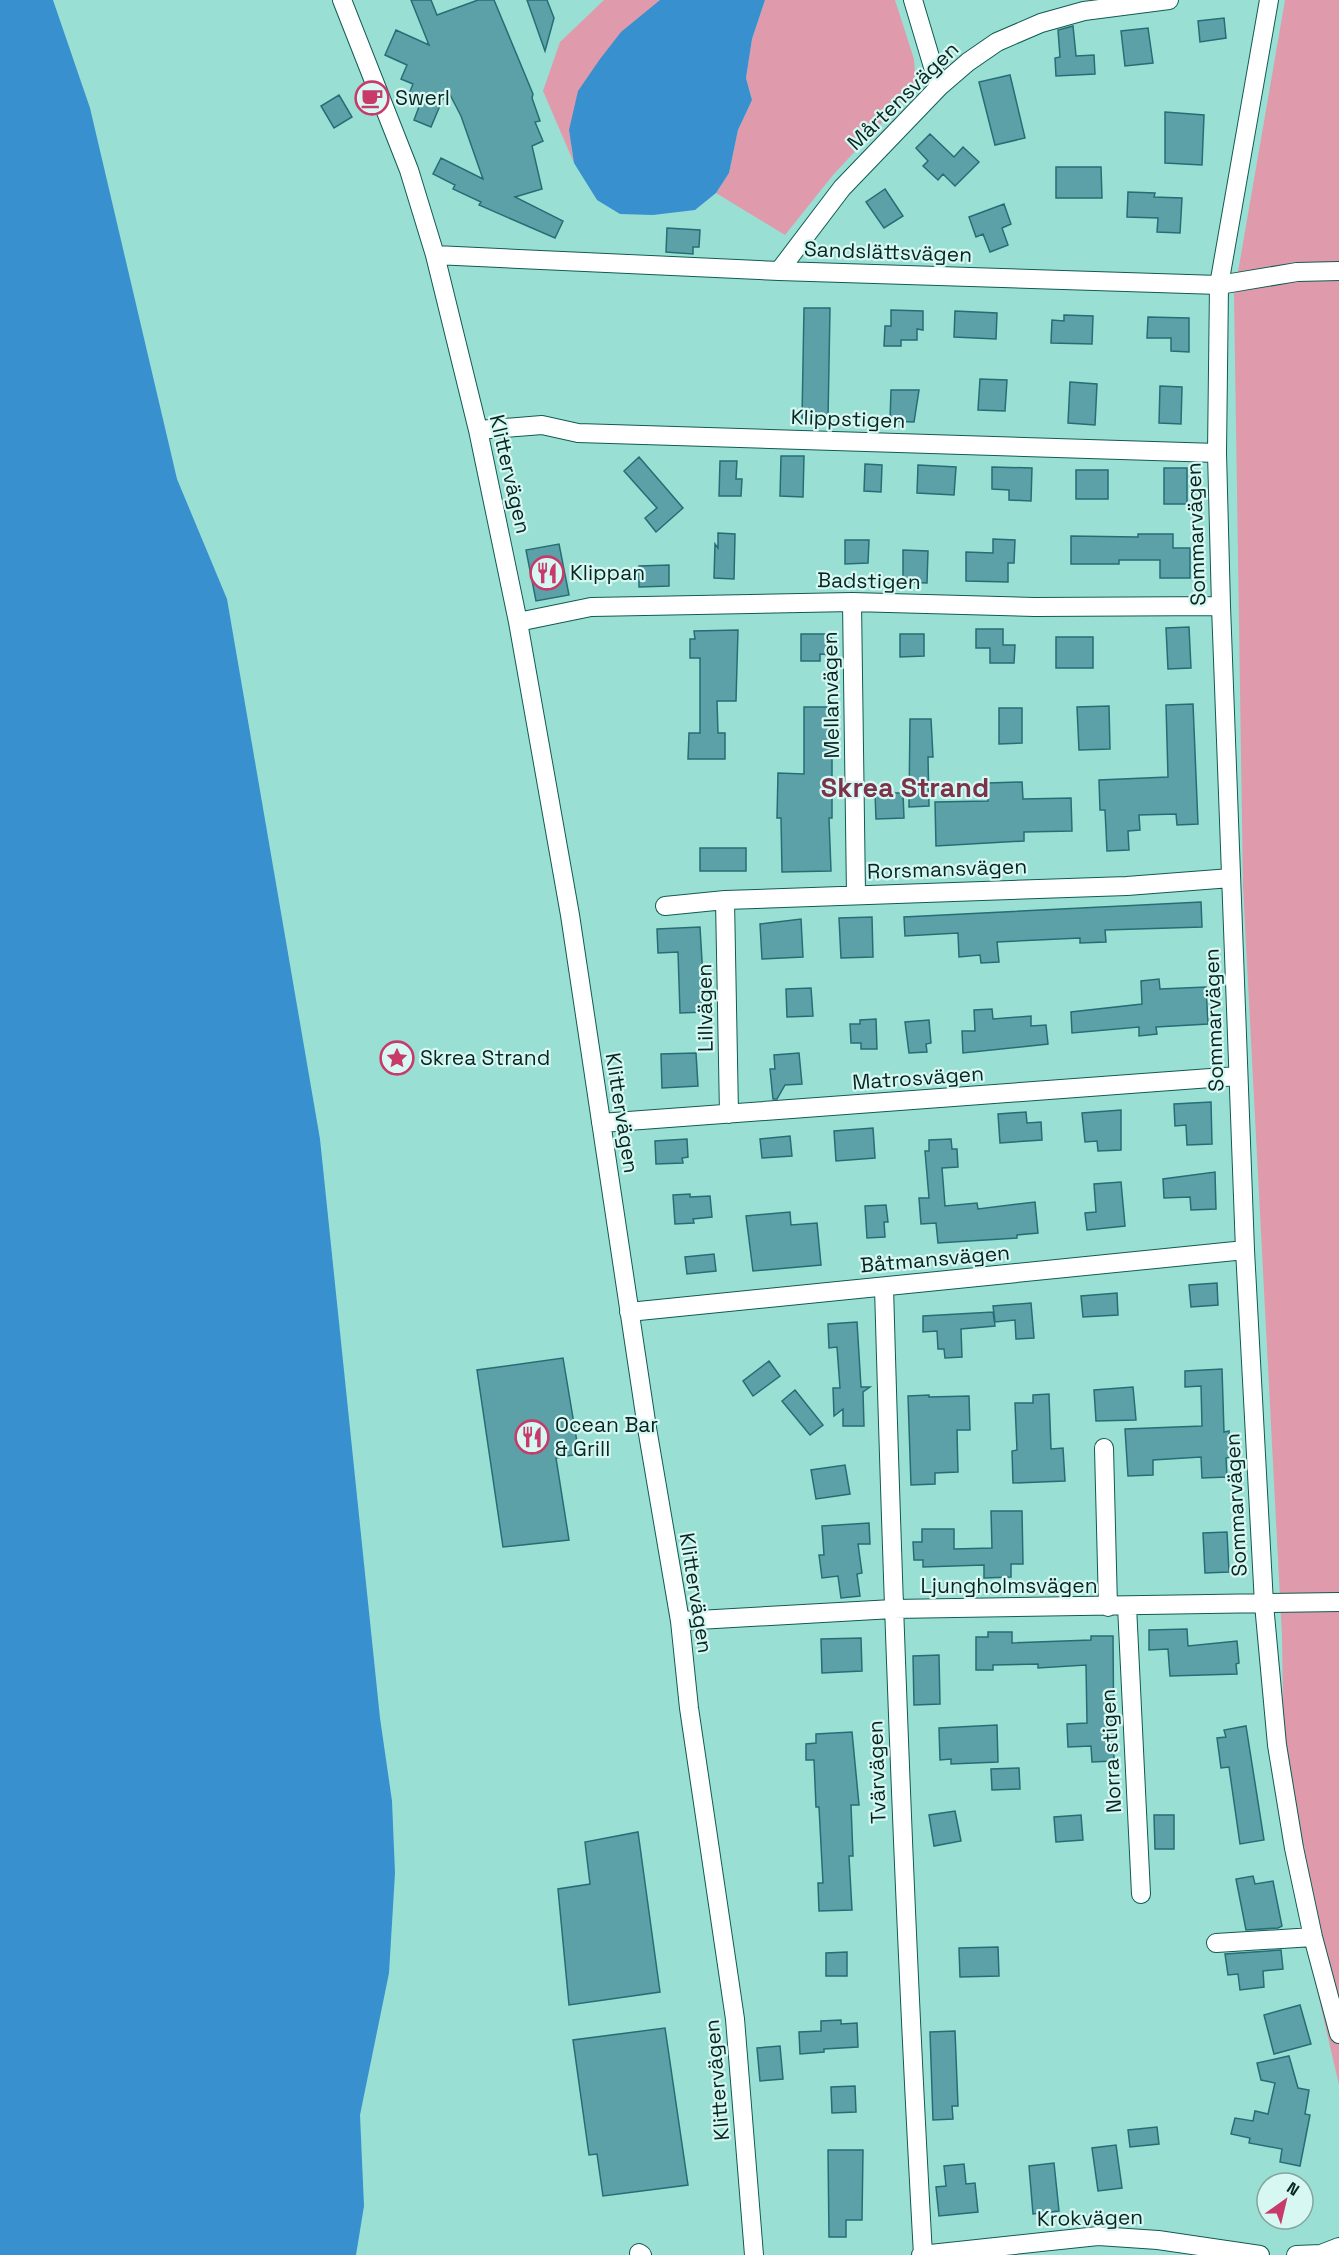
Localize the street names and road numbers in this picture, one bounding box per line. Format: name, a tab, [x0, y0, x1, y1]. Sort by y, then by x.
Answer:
street label: Mårtensvägen	[841, 36, 964, 156]
street label: Sandslättsvägen	[803, 235, 973, 268]
street label: Klippstigen	[790, 403, 906, 434]
street label: Klittervägen	[484, 412, 537, 536]
street label: Sommarvägen	[1180, 462, 1211, 606]
street label: Badstigen	[817, 566, 921, 595]
street label: Mellanvägen	[816, 631, 845, 759]
street label: Rorsmansvägen	[866, 852, 1028, 885]
street label: Sommarvägen	[1198, 948, 1229, 1092]
street label: Lillvägen	[690, 964, 719, 1052]
street label: Klittervägen	[600, 1051, 645, 1175]
street label: Matrosvägen	[851, 1059, 985, 1096]
street label: Båtmansvägen	[859, 1239, 1011, 1278]
street label: Sommarvägen	[1218, 1433, 1253, 1577]
street label: Klittervägen	[674, 1531, 719, 1655]
street label: Ljungholmsvägen	[920, 1572, 1098, 1599]
street label: Norra stigen	[1094, 1688, 1127, 1814]
street label: Tvärvägen	[861, 1720, 892, 1824]
street label: Klittervägen	[698, 2018, 735, 2142]
street label: Krokvägen	[1037, 2203, 1143, 2232]

